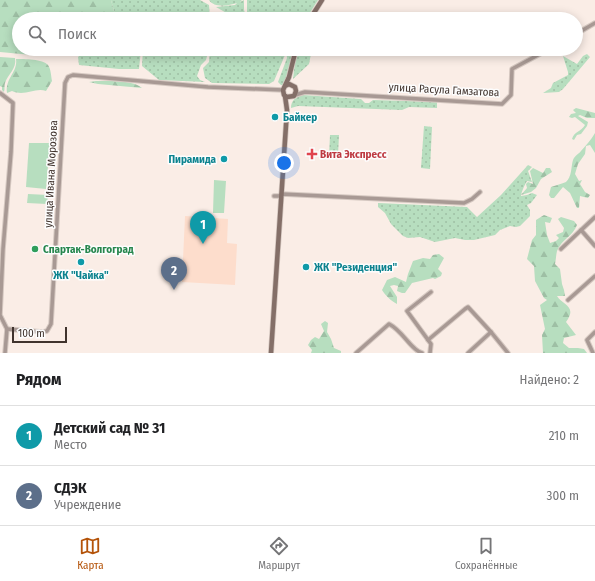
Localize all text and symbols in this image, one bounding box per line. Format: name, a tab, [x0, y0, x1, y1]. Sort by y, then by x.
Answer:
search box	[12, 12, 583, 56]
icon: search	[26, 23, 48, 45]
text: Поиск	[58, 25, 96, 43]
street label: улица Расула Гамзатова	[388, 81, 500, 99]
place label: Байкер	[283, 111, 317, 124]
marker: Байкер	[270, 112, 280, 122]
street label: улица Ивана Морозова	[42, 120, 60, 228]
place label: Вита Экспресс	[320, 148, 387, 161]
marker: Вита Экспресс	[307, 149, 317, 159]
place label: Пирамида	[168, 153, 217, 166]
your location	[274, 153, 294, 173]
marker: Пирамида	[219, 154, 229, 164]
pin: 1	[190, 211, 216, 244]
place label: Спартак-Волгоград	[43, 243, 134, 256]
marker: Спартак-Волгоград	[30, 244, 40, 254]
marker: ЖК "Чайка"	[76, 257, 86, 267]
pin: 2	[161, 257, 187, 290]
place label: ЖК "Резиденция"	[313, 261, 397, 274]
marker: ЖК "Резиденция"	[301, 262, 311, 272]
place label: ЖК "Чайка"	[52, 269, 109, 282]
scale bar	[12, 325, 67, 344]
text: 100 m	[18, 327, 45, 340]
text: Рядом	[16, 369, 61, 390]
text: Найдено: 2	[520, 372, 579, 387]
text: Детский сад № 31	[54, 419, 165, 437]
text: 1	[26, 428, 32, 443]
text: 210 m	[549, 428, 579, 443]
text: Место	[54, 437, 87, 452]
text: СДЭК	[54, 479, 87, 497]
text: 2	[26, 488, 32, 503]
text: 300 m	[547, 488, 579, 503]
text: Учреждение	[54, 497, 121, 512]
tab: Карта	[77, 535, 104, 572]
tab: Маршрут	[258, 535, 300, 572]
tab: Сохранённые	[455, 535, 518, 572]

